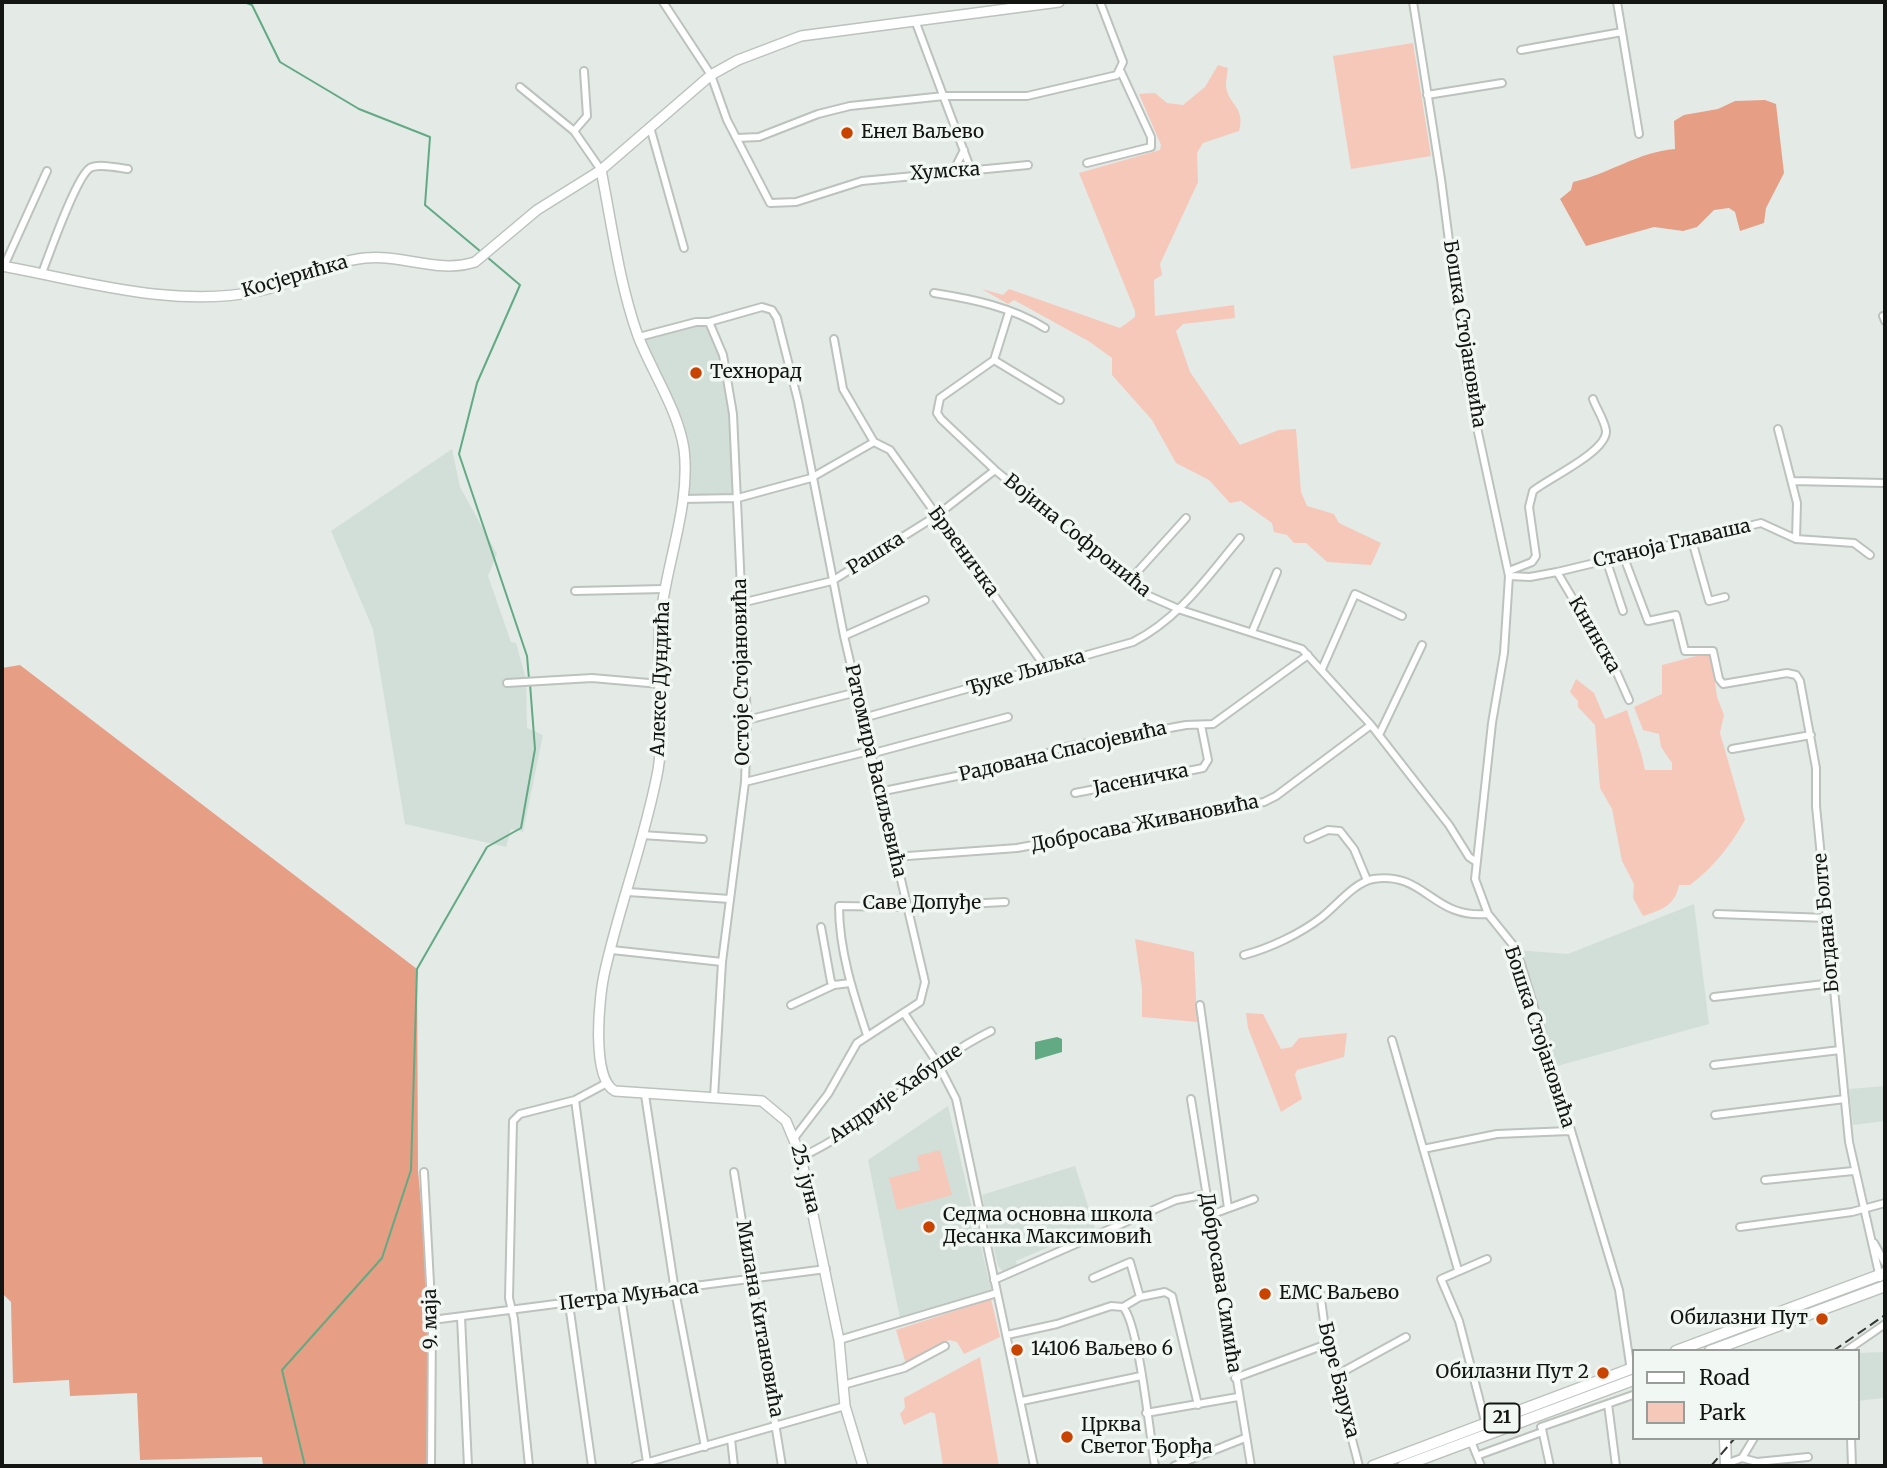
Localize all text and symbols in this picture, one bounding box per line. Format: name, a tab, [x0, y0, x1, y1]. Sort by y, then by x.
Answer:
place label: Енел Ваљево	[861, 122, 984, 144]
marker: Енел Ваљево	[839, 125, 855, 141]
street label: Хумска	[909, 158, 981, 186]
street label: Бошка Стојановића	[1438, 238, 1490, 430]
street label: Косјерићка	[239, 251, 351, 303]
place label: Технорад	[710, 362, 802, 384]
marker: Технорад	[688, 365, 704, 381]
street label: Војина Софронића	[999, 470, 1155, 602]
street label: Брвеничка	[923, 502, 1003, 602]
street label: Станоја Главаша	[1591, 515, 1753, 573]
street label: Рашка	[843, 528, 909, 580]
street label: Остоје Стојановића	[729, 578, 755, 766]
street label: Книнска	[1563, 593, 1625, 677]
street label: Алексе Дундића	[647, 601, 675, 757]
street label: Ђуке Љиљка	[964, 645, 1088, 701]
street label: Ратомира Васиљевића	[839, 662, 911, 880]
street label: Радована Спасојевића	[957, 717, 1169, 787]
street label: Јасеничка	[1092, 760, 1190, 800]
street label: Добросава Живановића	[1029, 791, 1261, 857]
street label: Богдана Болте	[1810, 852, 1844, 994]
street label: Саве Допуђе	[863, 893, 981, 915]
street label: Бошка Стојановића	[1499, 943, 1579, 1131]
street label: Андрије Хабуше	[825, 1040, 967, 1148]
street label: 25. јуна	[785, 1142, 825, 1216]
street label: Добросава Симића	[1194, 1191, 1246, 1375]
place label: Седма основна школа Десанка Максимовић	[943, 1205, 1153, 1249]
street label: Милана Китановића	[730, 1219, 788, 1419]
marker: Седма основна школа Десанка Максимовић	[921, 1219, 937, 1235]
street label: Петра Муњаса	[558, 1276, 700, 1316]
place label: ЕМС Ваљево	[1279, 1283, 1399, 1305]
marker: ЕМС Ваљево	[1257, 1286, 1273, 1302]
street label: 9. маја	[419, 1289, 443, 1349]
place label: Обилазни Пут	[1670, 1308, 1808, 1330]
marker: Обилазни Пут	[1814, 1311, 1830, 1327]
street label: Боре Баруха	[1313, 1320, 1363, 1440]
place label: 14106 Ваљево 6	[1031, 1339, 1173, 1361]
marker: 14106 Ваљево 6	[1009, 1342, 1025, 1358]
legend	[1632, 1349, 1859, 1440]
place label: Обилазни Пут 2	[1436, 1362, 1589, 1384]
text: Road	[1699, 1364, 1750, 1391]
marker: Обилазни Пут 2	[1595, 1365, 1611, 1381]
text: Park	[1699, 1399, 1746, 1426]
road number: 21	[1484, 1404, 1520, 1433]
place label: Црква Светог Ђорђа	[1081, 1415, 1213, 1459]
marker: Црква Светог Ђорђа	[1059, 1429, 1075, 1445]

